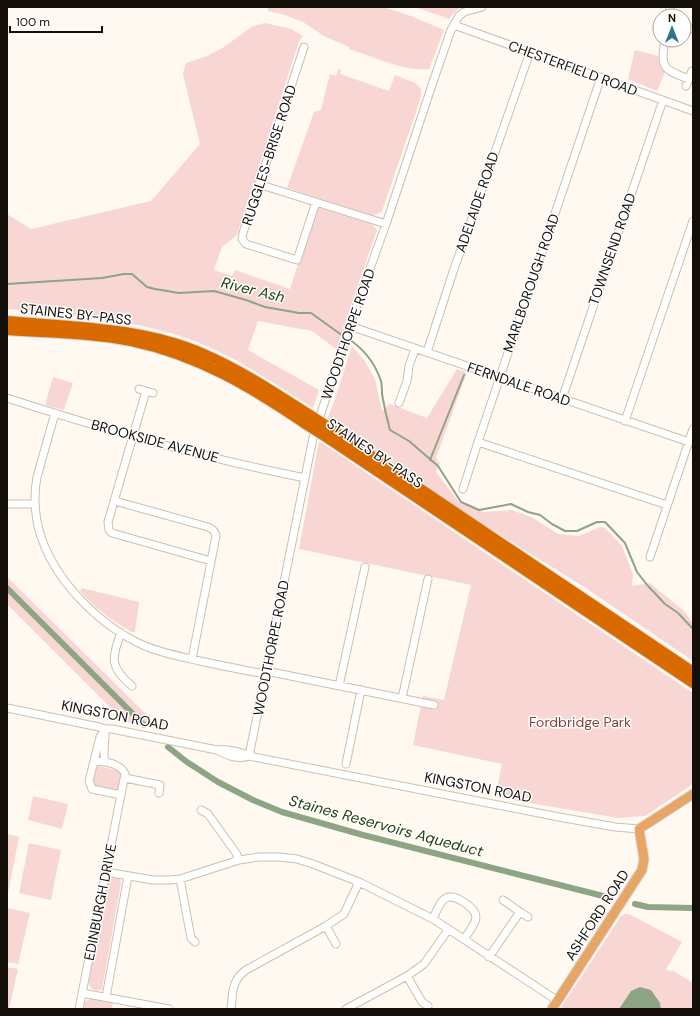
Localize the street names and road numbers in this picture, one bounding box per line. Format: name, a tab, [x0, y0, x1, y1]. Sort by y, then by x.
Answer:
street label: CHESTERFIELD ROAD	[506, 36, 640, 100]
street label: RUGGLES-BRISE ROAD	[238, 82, 300, 228]
street label: ADELAIDE ROAD	[451, 149, 503, 255]
street label: TOWNSEND ROAD	[584, 191, 640, 307]
street label: MARLBOROUGH ROAD	[499, 211, 563, 355]
street label: WOODTHORPE ROAD	[317, 266, 379, 402]
street label: STAINES BY-PASS	[19, 299, 133, 329]
street label: FERNDALE ROAD	[465, 358, 573, 410]
street label: STAINES BY-PASS	[324, 414, 426, 492]
street label: BROOKSIDE AVENUE	[89, 415, 221, 467]
street label: WOODTHORPE ROAD	[249, 579, 293, 717]
street label: KINGSTON ROAD	[60, 696, 170, 734]
street label: KINGSTON ROAD	[423, 768, 533, 806]
street label: EDINBURGH DRIVE	[80, 842, 120, 962]
street label: ASHFORD ROAD	[561, 866, 633, 964]

